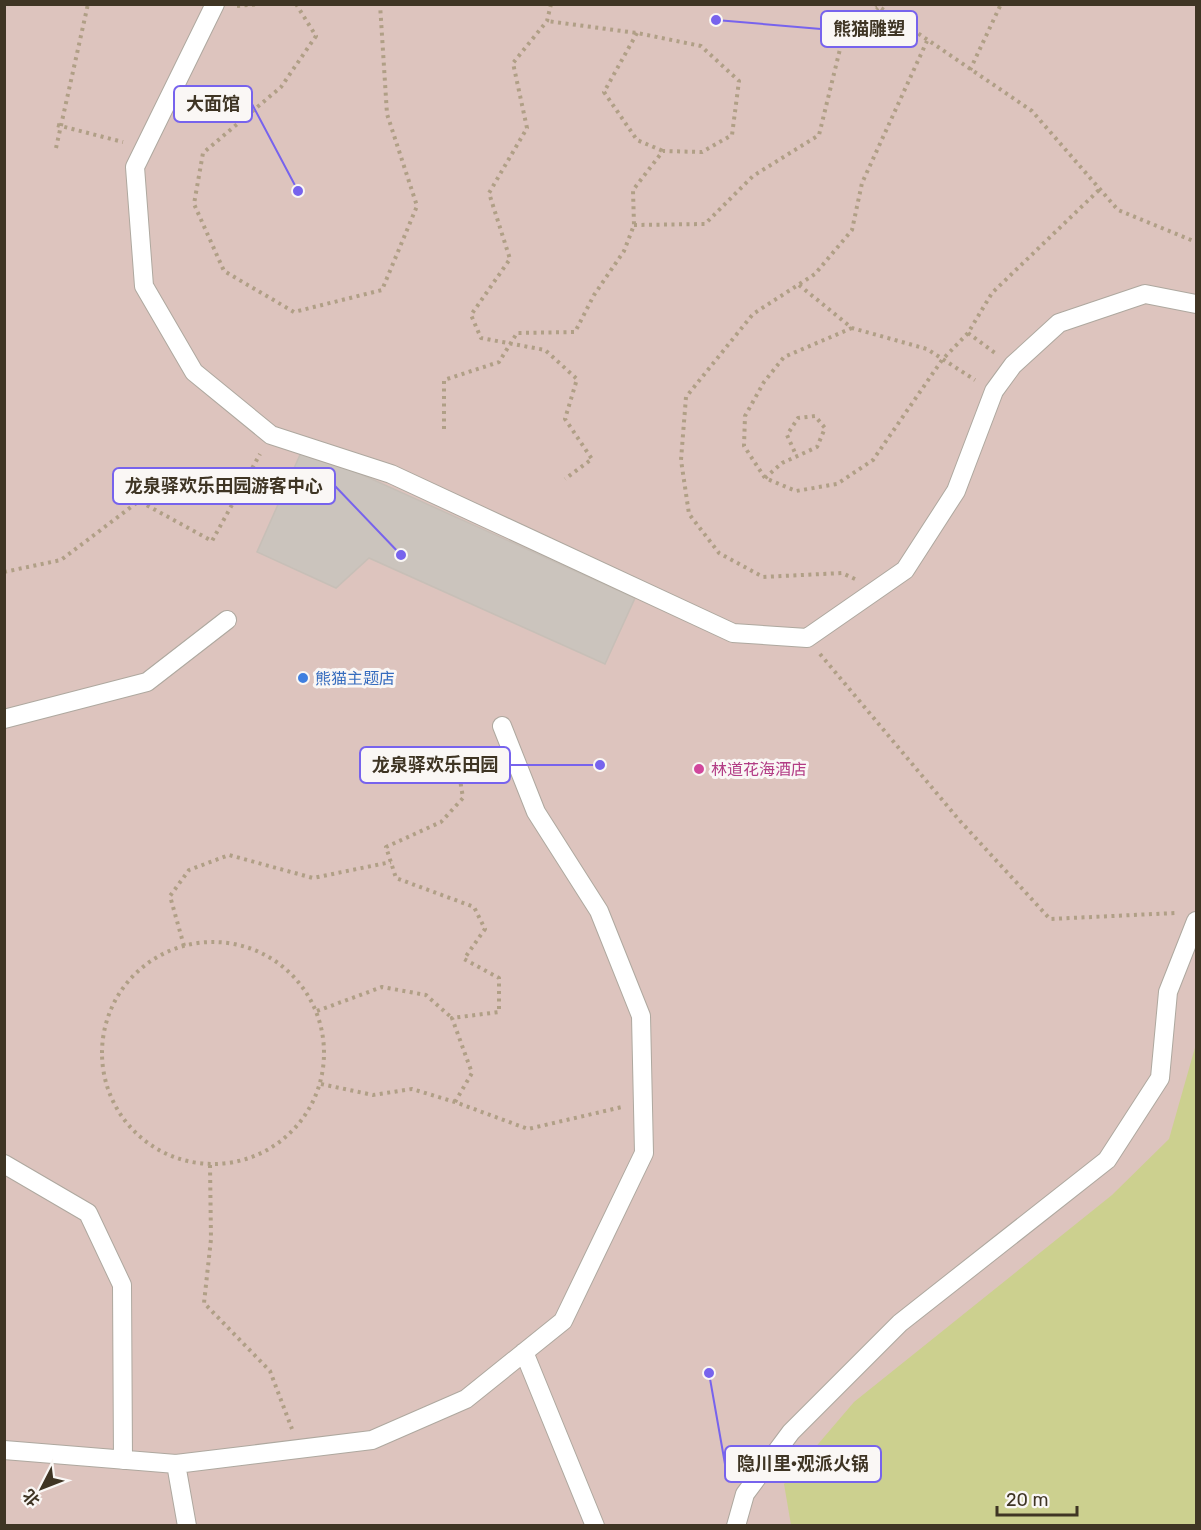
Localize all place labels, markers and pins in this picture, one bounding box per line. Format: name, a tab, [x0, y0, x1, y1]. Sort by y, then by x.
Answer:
callout: 熊猫雕塑	[821, 11, 917, 47]
callout: 大面馆	[174, 86, 252, 122]
callout: 龙泉驿欢乐田园游客中心	[113, 468, 335, 504]
place label: 熊猫主题店	[315, 669, 395, 688]
marker: 熊猫主题店	[296, 671, 310, 685]
callout: 龙泉驿欢乐田园	[360, 747, 510, 783]
place label: 林道花海酒店	[711, 760, 807, 779]
marker: 林道花海酒店	[692, 762, 706, 776]
callout: 隐川里·观派火锅	[725, 1446, 881, 1482]

